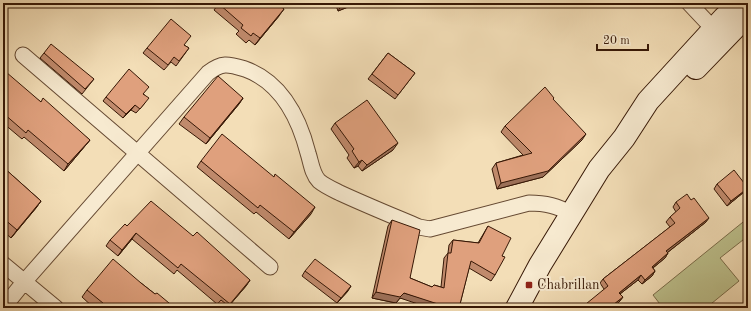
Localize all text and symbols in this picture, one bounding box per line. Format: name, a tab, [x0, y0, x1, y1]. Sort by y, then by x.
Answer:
scale bar	[597, 26, 648, 52]
text: 20 m	[603, 35, 630, 47]
place label: Chabrillan	[537, 278, 600, 292]
marker: Chabrillan	[524, 280, 534, 290]

